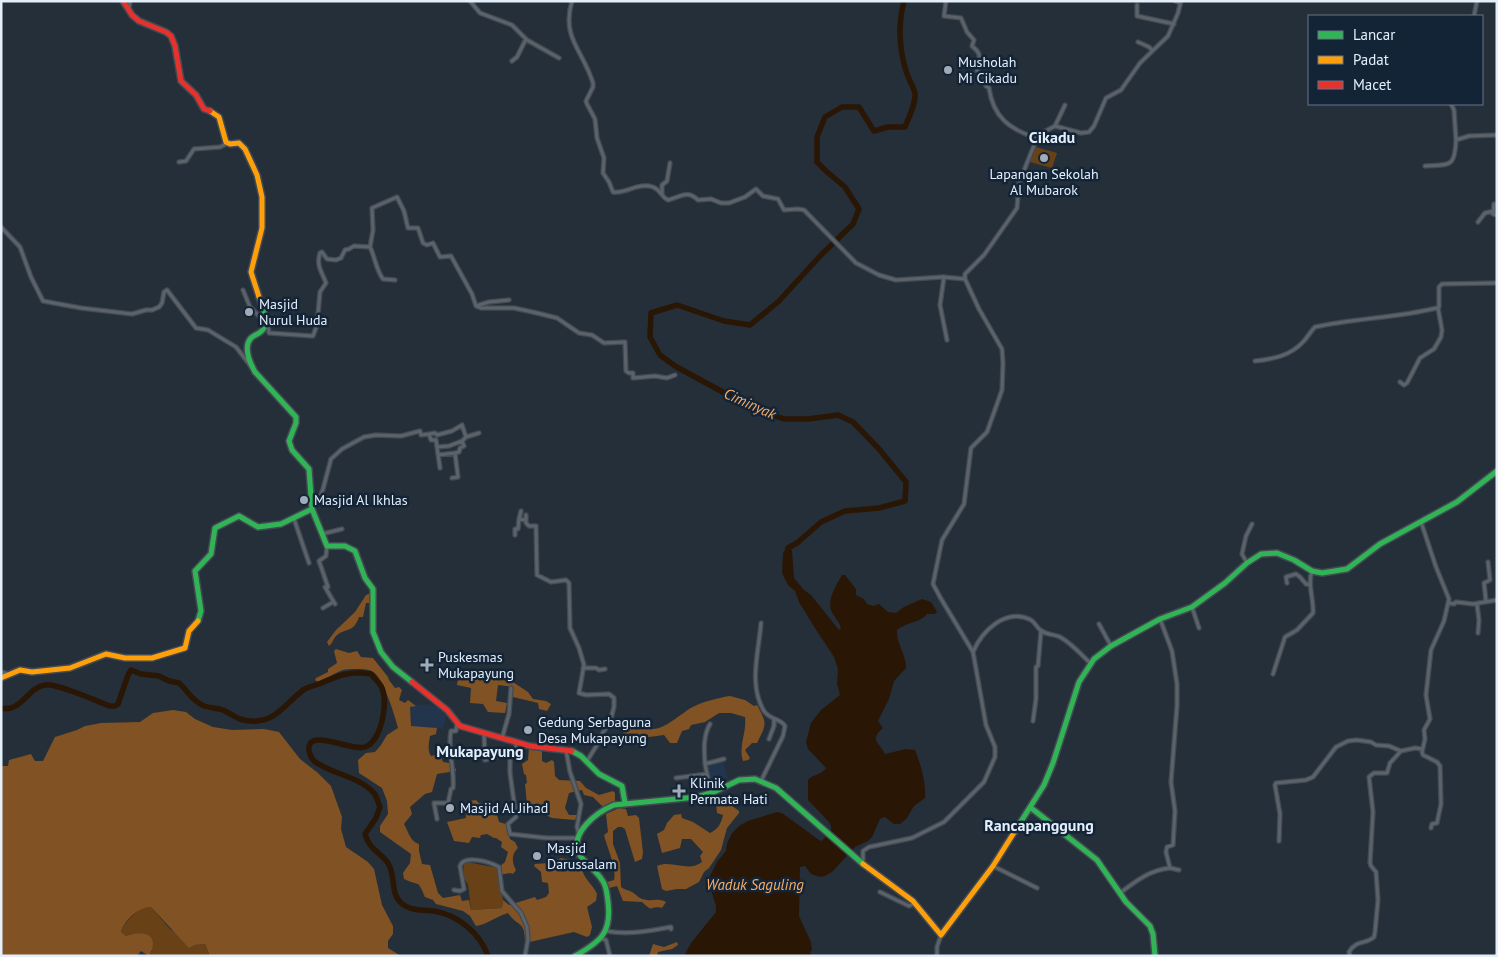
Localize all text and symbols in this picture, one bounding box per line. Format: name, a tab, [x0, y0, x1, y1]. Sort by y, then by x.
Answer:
legend	[1308, 15, 1483, 105]
text: Lancar	[1353, 25, 1395, 44]
text: Padat	[1353, 50, 1389, 69]
place label: Musholah Mi Cikadu	[958, 53, 1017, 87]
marker: Musholah Mi Cikadu	[942, 64, 954, 76]
text: Macet	[1353, 75, 1391, 94]
district label: Cikadu	[1029, 127, 1075, 147]
marker: Lapangan Sekolah Al Mubarok	[1038, 152, 1050, 164]
place label: Lapangan Sekolah Al Mubarok	[989, 165, 1099, 199]
place label: Masjid Nurul Huda	[259, 295, 328, 329]
marker: Masjid Nurul Huda	[243, 306, 255, 318]
water label: Ciminyak	[721, 384, 780, 424]
place label: Masjid Al Ikhlas	[314, 491, 408, 509]
marker: Masjid Al Ikhlas	[298, 494, 310, 506]
place label: Puskesmas Mukapayung	[438, 648, 514, 682]
marker: Puskesmas Mukapayung	[420, 658, 434, 672]
place label: Gedung Serbaguna Desa Mukapayung	[538, 713, 651, 747]
marker: Gedung Serbaguna Desa Mukapayung	[522, 724, 534, 736]
district label: Mukapayung	[436, 741, 524, 761]
place label: Klinik Permata Hati	[690, 774, 768, 808]
marker: Klinik Permata Hati	[672, 784, 686, 798]
place label: Masjid Al Jihad	[460, 799, 548, 817]
marker: Masjid Al Jihad	[444, 802, 456, 814]
district label: Rancapanggung	[984, 815, 1094, 835]
place label: Masjid Darussalam	[547, 839, 617, 873]
marker: Masjid Darussalam	[531, 850, 543, 862]
water label: Waduk Saguling	[706, 875, 804, 894]

